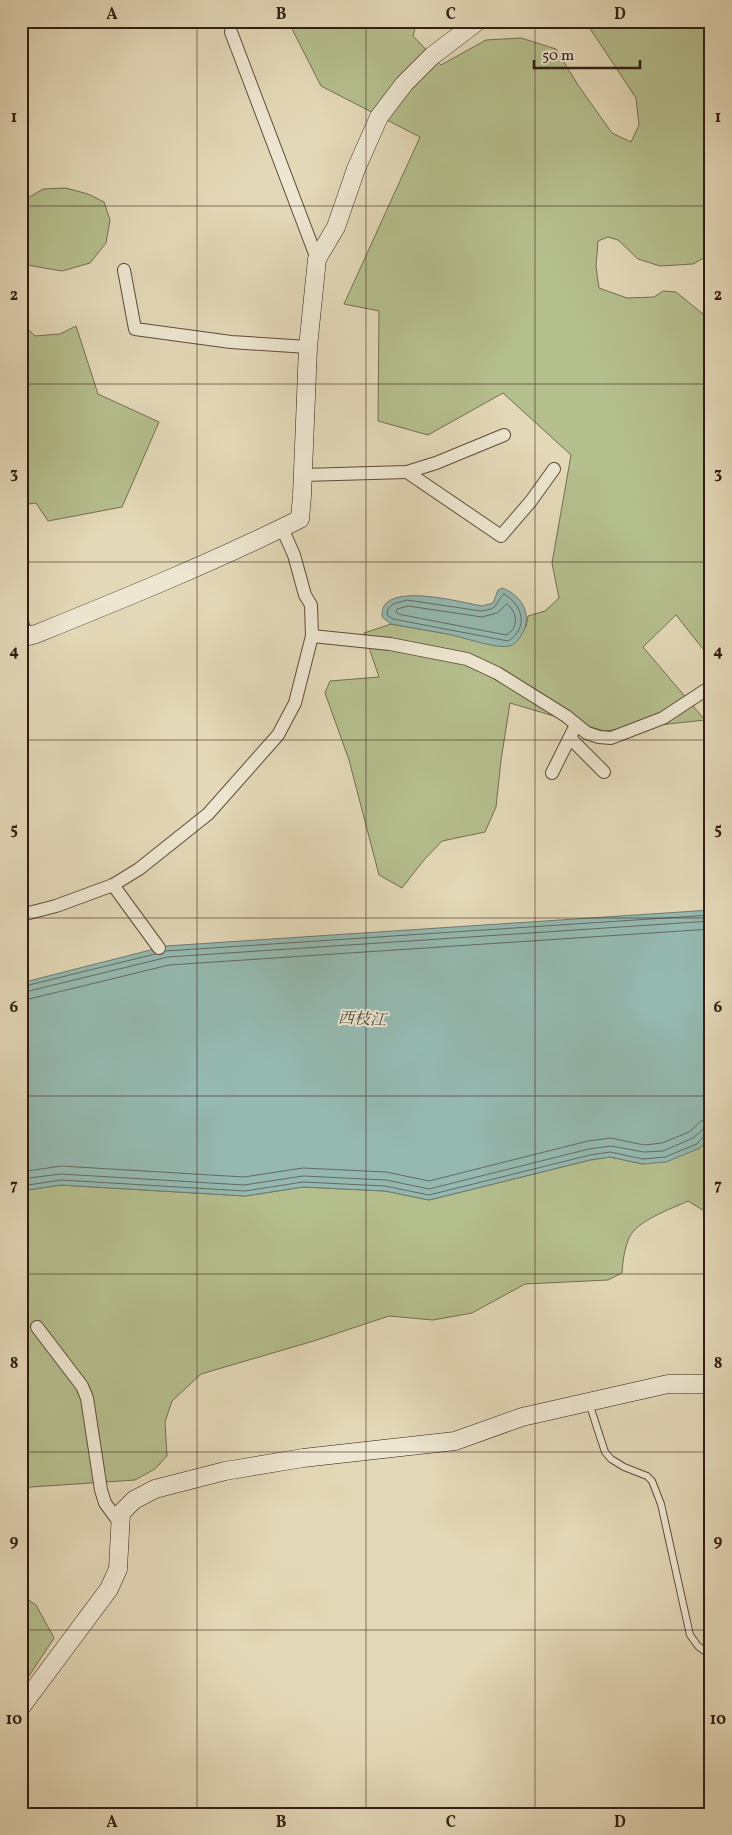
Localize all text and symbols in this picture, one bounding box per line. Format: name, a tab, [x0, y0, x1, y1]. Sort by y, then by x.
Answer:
text: A	[106, 4, 118, 26]
text: B	[276, 4, 287, 26]
text: C	[446, 4, 456, 26]
text: D	[614, 4, 626, 26]
scale bar	[534, 38, 641, 70]
text: 50 m	[542, 46, 574, 67]
text: 1	[11, 107, 17, 129]
text: 1	[715, 107, 721, 129]
text: 2	[10, 285, 18, 307]
text: 2	[714, 285, 722, 307]
text: 3	[10, 463, 18, 485]
text: 3	[714, 463, 722, 485]
text: 4	[9, 641, 19, 663]
text: 4	[713, 641, 723, 663]
text: 5	[10, 819, 18, 841]
text: 5	[714, 819, 722, 841]
text: 6	[10, 997, 19, 1019]
text: 6	[714, 997, 723, 1019]
water label: 西枝江	[337, 1008, 389, 1032]
text: 7	[10, 1175, 18, 1197]
text: 7	[714, 1175, 722, 1197]
text: 8	[10, 1353, 18, 1375]
text: 8	[714, 1353, 722, 1375]
text: 9	[10, 1531, 19, 1553]
text: 9	[714, 1531, 723, 1553]
text: 10	[6, 1709, 22, 1731]
text: 10	[710, 1709, 726, 1731]
text: A	[106, 1812, 118, 1834]
text: B	[276, 1812, 287, 1834]
text: C	[446, 1812, 456, 1834]
text: D	[614, 1812, 626, 1834]

